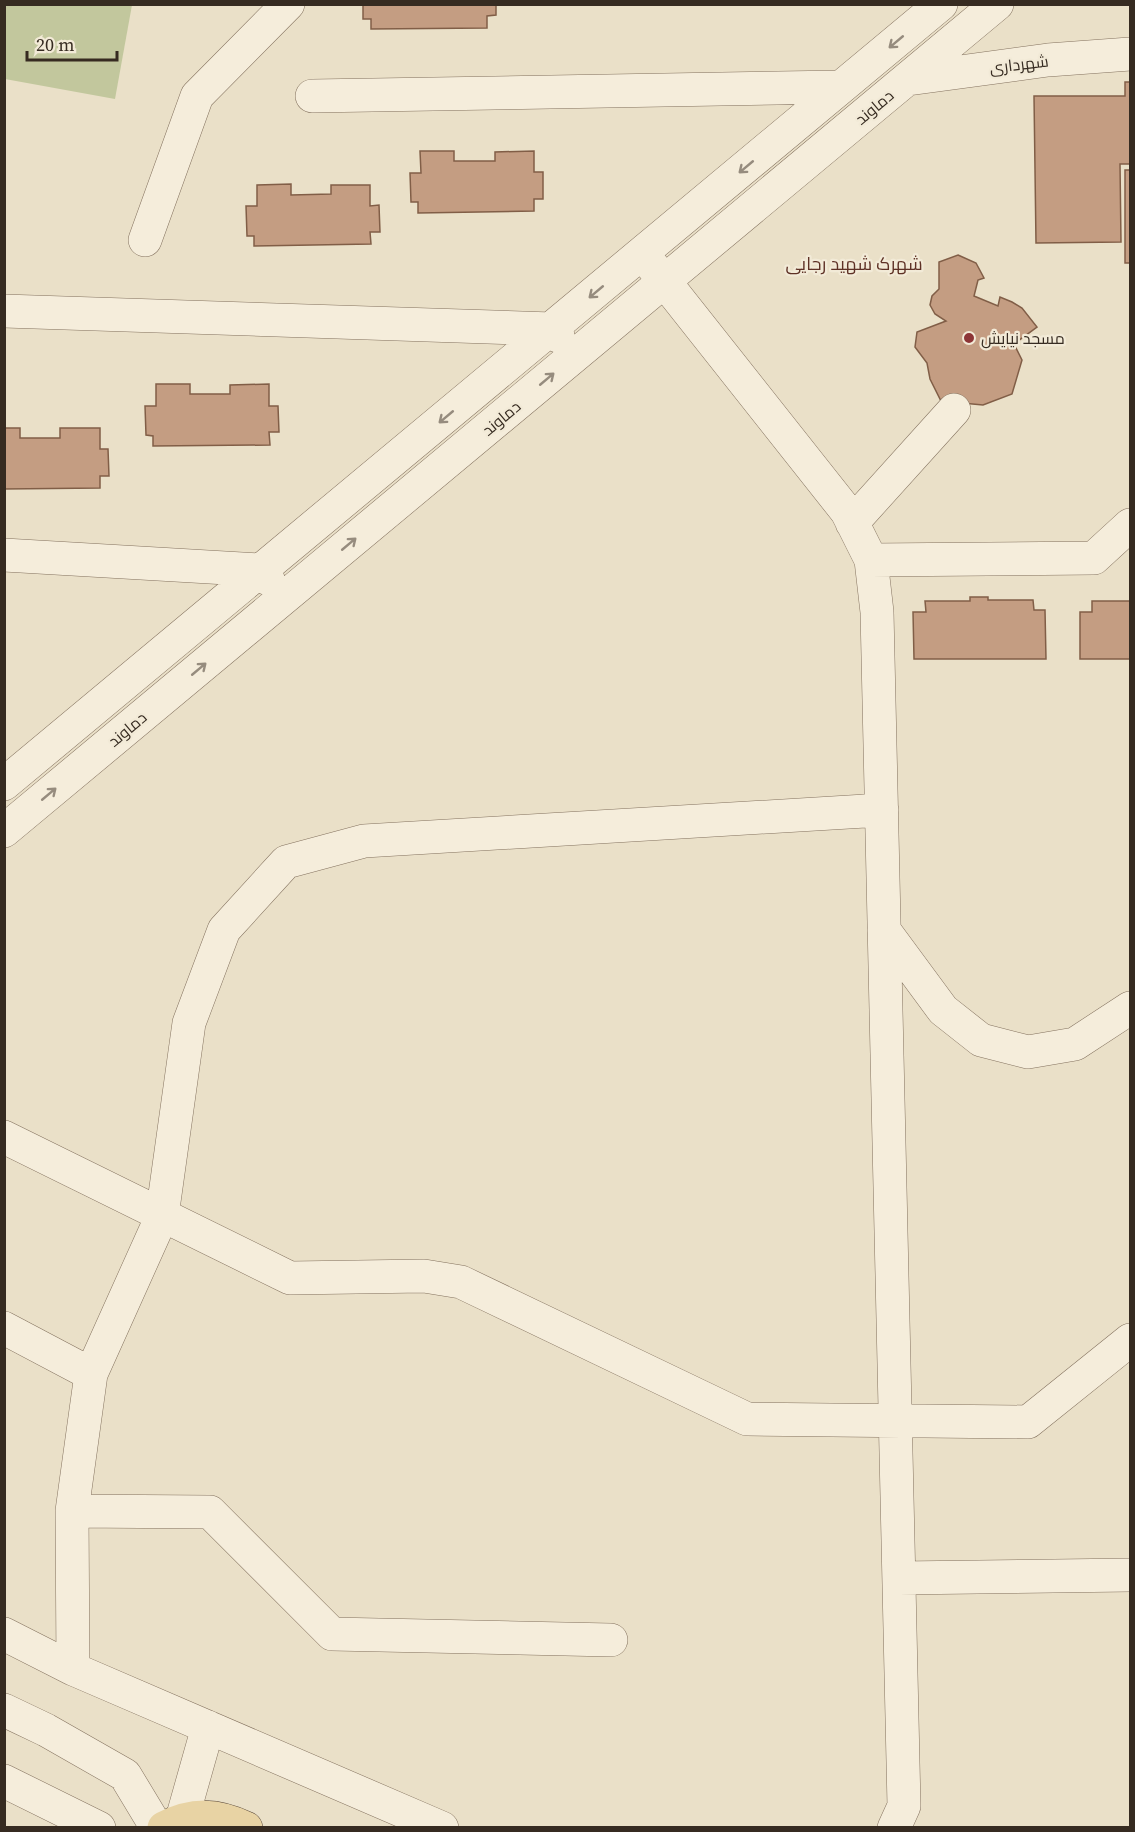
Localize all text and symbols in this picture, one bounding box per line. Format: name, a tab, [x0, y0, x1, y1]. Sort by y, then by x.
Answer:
scale bar	[27, 24, 117, 62]
text: 20 m	[36, 32, 74, 57]
one-way arrow	[889, 35, 904, 49]
street label: شهرداری	[988, 49, 1050, 79]
street label: دماوند	[850, 84, 898, 130]
one-way arrow	[738, 160, 754, 173]
district label: شهرک شهید رجایی	[785, 251, 923, 276]
one-way arrow	[588, 285, 604, 298]
place label: مسجد نیایش	[981, 327, 1065, 349]
marker: مسجد نیایش	[962, 331, 976, 345]
one-way arrow	[539, 372, 554, 386]
street label: دماوند	[477, 395, 525, 441]
one-way arrow	[438, 410, 454, 423]
one-way arrow	[341, 537, 356, 551]
one-way arrow	[191, 662, 206, 676]
street label: دماوند	[103, 706, 151, 752]
one-way arrow	[41, 787, 56, 801]

